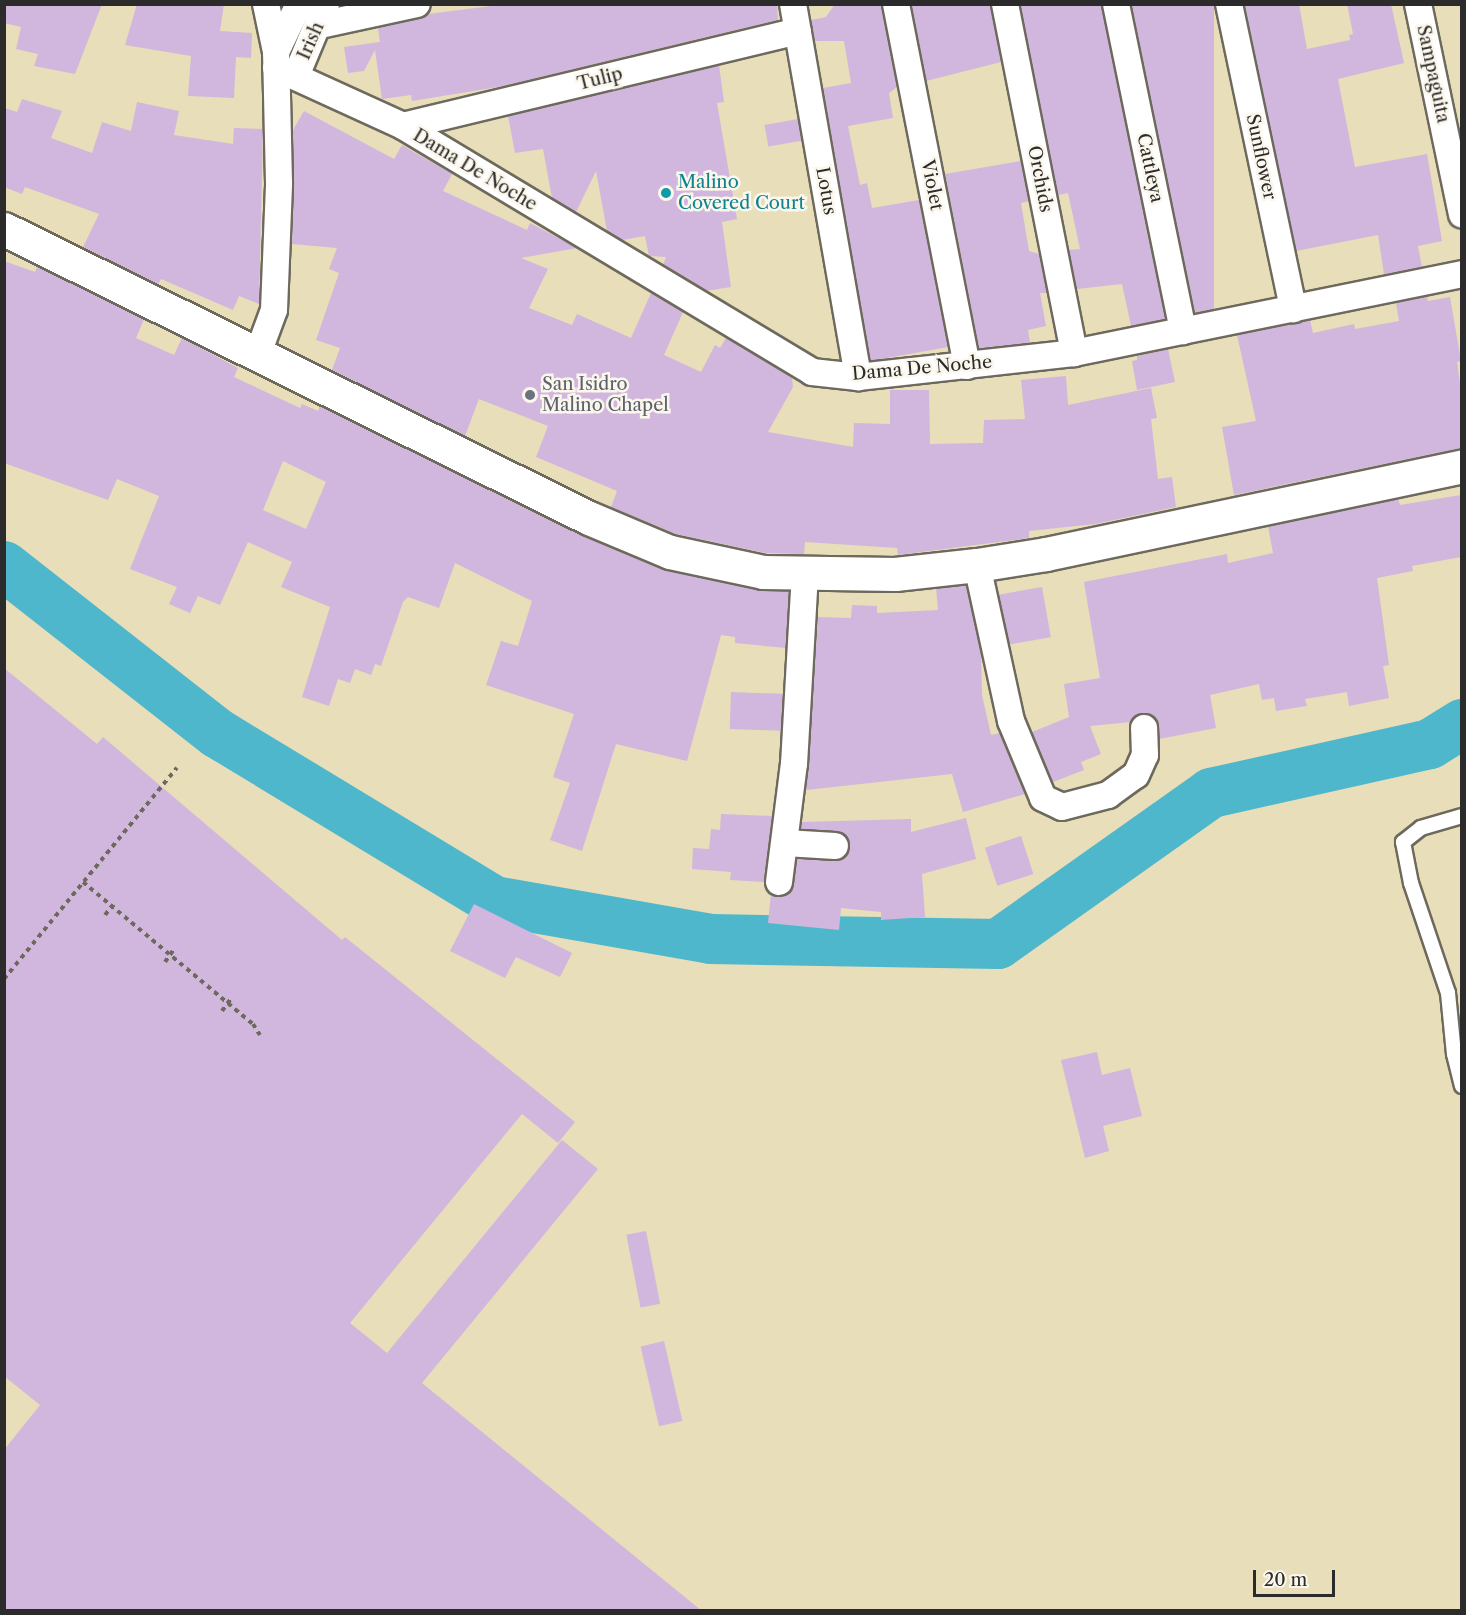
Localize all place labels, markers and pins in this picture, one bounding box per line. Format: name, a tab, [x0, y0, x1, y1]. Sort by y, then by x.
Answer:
place label: Malino Covered Court	[678, 172, 805, 214]
marker: Malino Covered Court	[659, 186, 673, 200]
place label: San Isidro Malino Chapel	[542, 374, 669, 416]
marker: San Isidro Malino Chapel	[523, 388, 537, 402]

